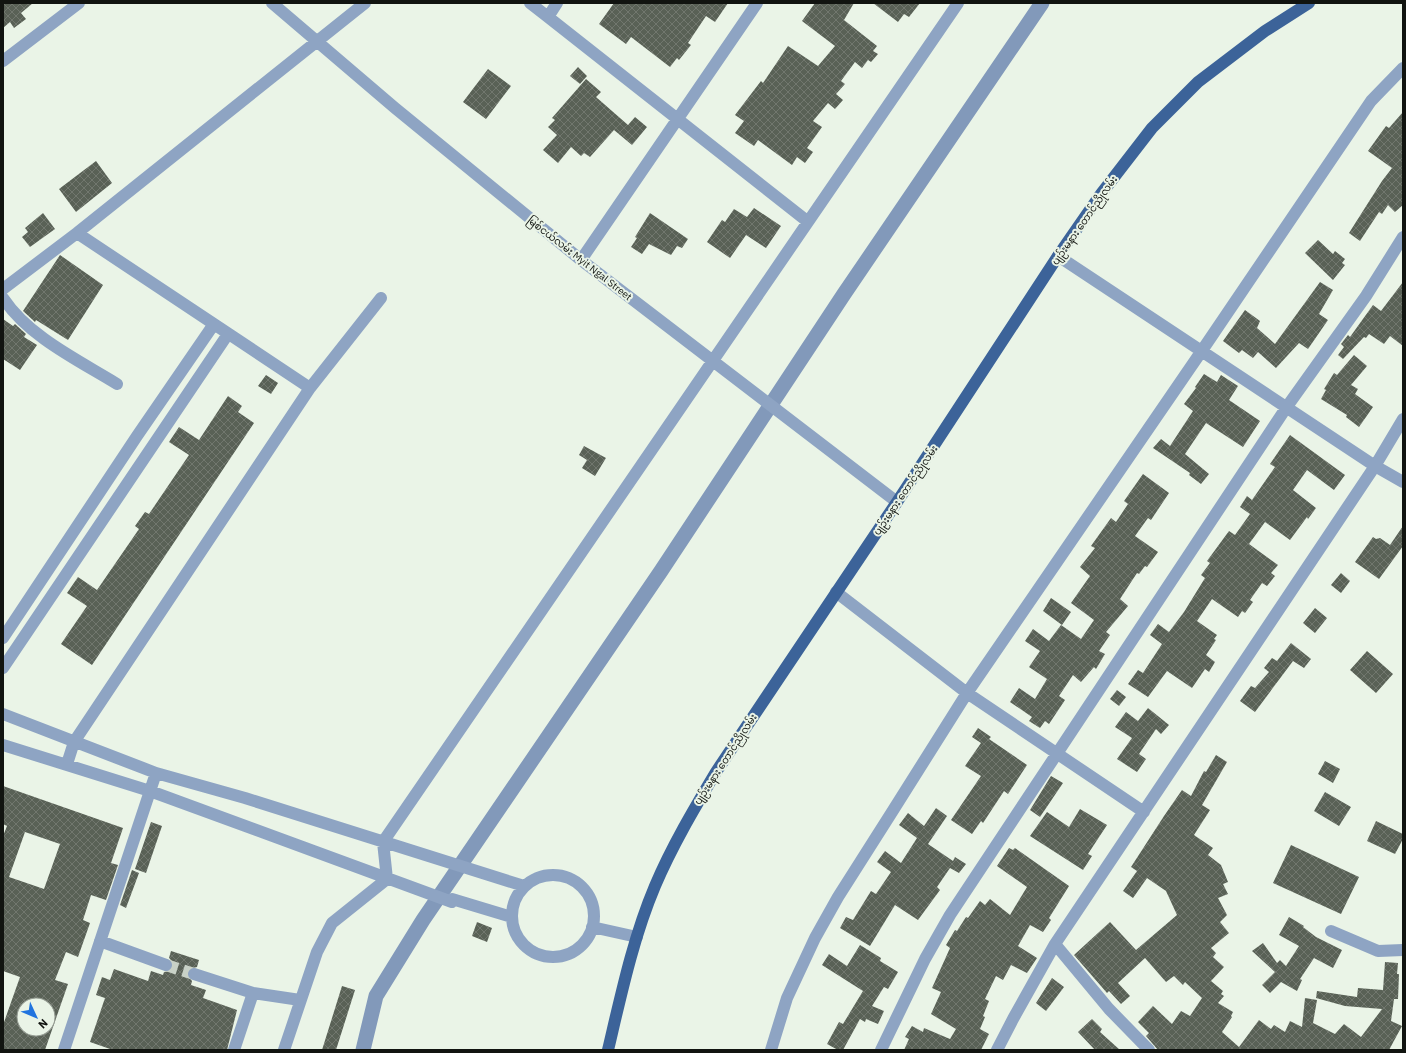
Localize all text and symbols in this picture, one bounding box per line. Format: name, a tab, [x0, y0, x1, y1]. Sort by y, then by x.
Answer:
street label: ပျဉ်းမနား တောင်ညိုလမ်း	[1048, 173, 1122, 269]
street label: မြစ်ငယ်လမ်း Myit Ngal Street	[524, 213, 636, 305]
street label: ပျဉ်းမနား တောင်ညိုလမ်း	[870, 442, 942, 539]
street label: ပျဉ်းမနား တောင်ညိုလမ်း	[690, 711, 761, 808]
north arrow	[16, 997, 56, 1037]
text: N	[35, 1016, 51, 1032]

